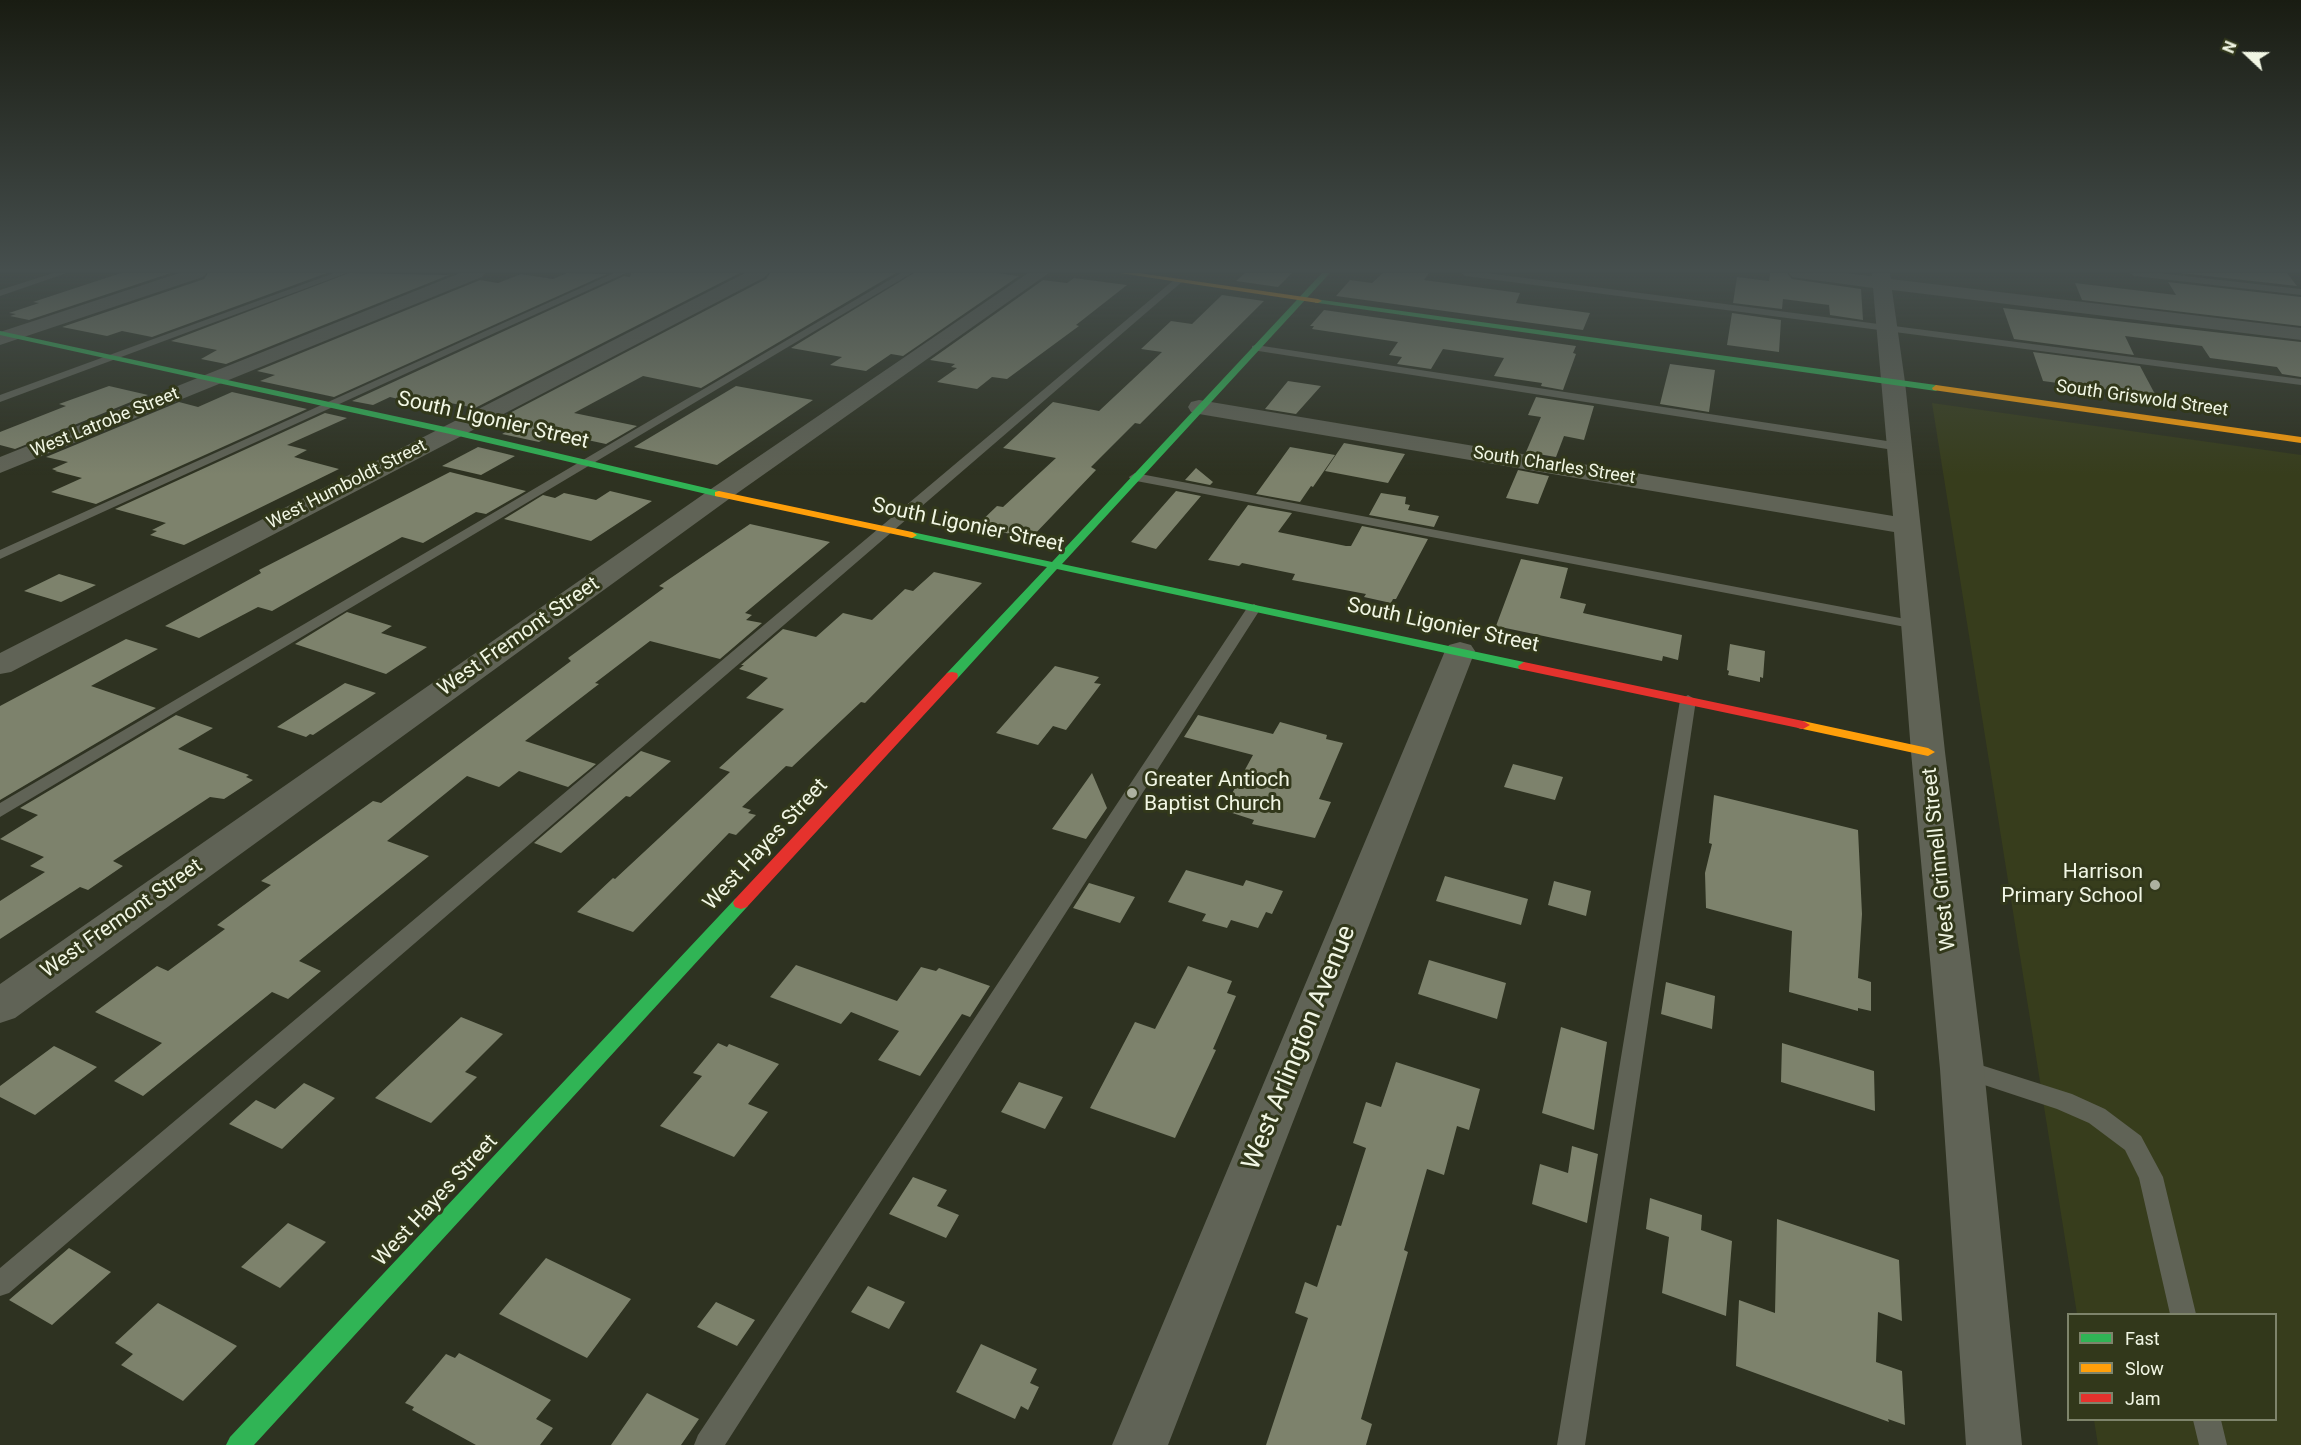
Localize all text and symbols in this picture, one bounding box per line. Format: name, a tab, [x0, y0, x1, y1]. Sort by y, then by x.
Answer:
north arrow	[2217, 24, 2277, 84]
text: N	[2219, 38, 2241, 56]
street label: South Griswold Street	[2055, 376, 2229, 422]
street label: West Latrobe Street	[28, 383, 182, 463]
street label: South Ligonier Street	[395, 387, 591, 455]
street label: West Humboldt Street	[264, 435, 430, 535]
street label: South Charles Street	[1471, 443, 1637, 489]
street label: South Ligonier Street	[870, 493, 1066, 559]
street label: West Fremont Street	[433, 572, 605, 702]
street label: South Ligonier Street	[1345, 593, 1541, 659]
street label: West Grinnell Street	[1918, 766, 1962, 952]
place label: Greater Antioch Baptist Church	[1144, 768, 1290, 818]
street label: West Hayes Street	[698, 774, 834, 916]
marker: Greater Antioch Baptist Church	[1125, 786, 1139, 800]
street label: West Fremont Street	[36, 854, 208, 984]
place label: Harrison Primary School	[2001, 860, 2143, 910]
marker: Harrison Primary School	[2148, 878, 2162, 892]
street label: West Arlington Avenue	[1237, 921, 1363, 1175]
street label: West Hayes Street	[368, 1130, 504, 1272]
legend	[2067, 1313, 2277, 1421]
text: Fast	[2125, 1328, 2160, 1349]
text: Slow	[2125, 1358, 2164, 1379]
text: Jam	[2125, 1388, 2161, 1409]

